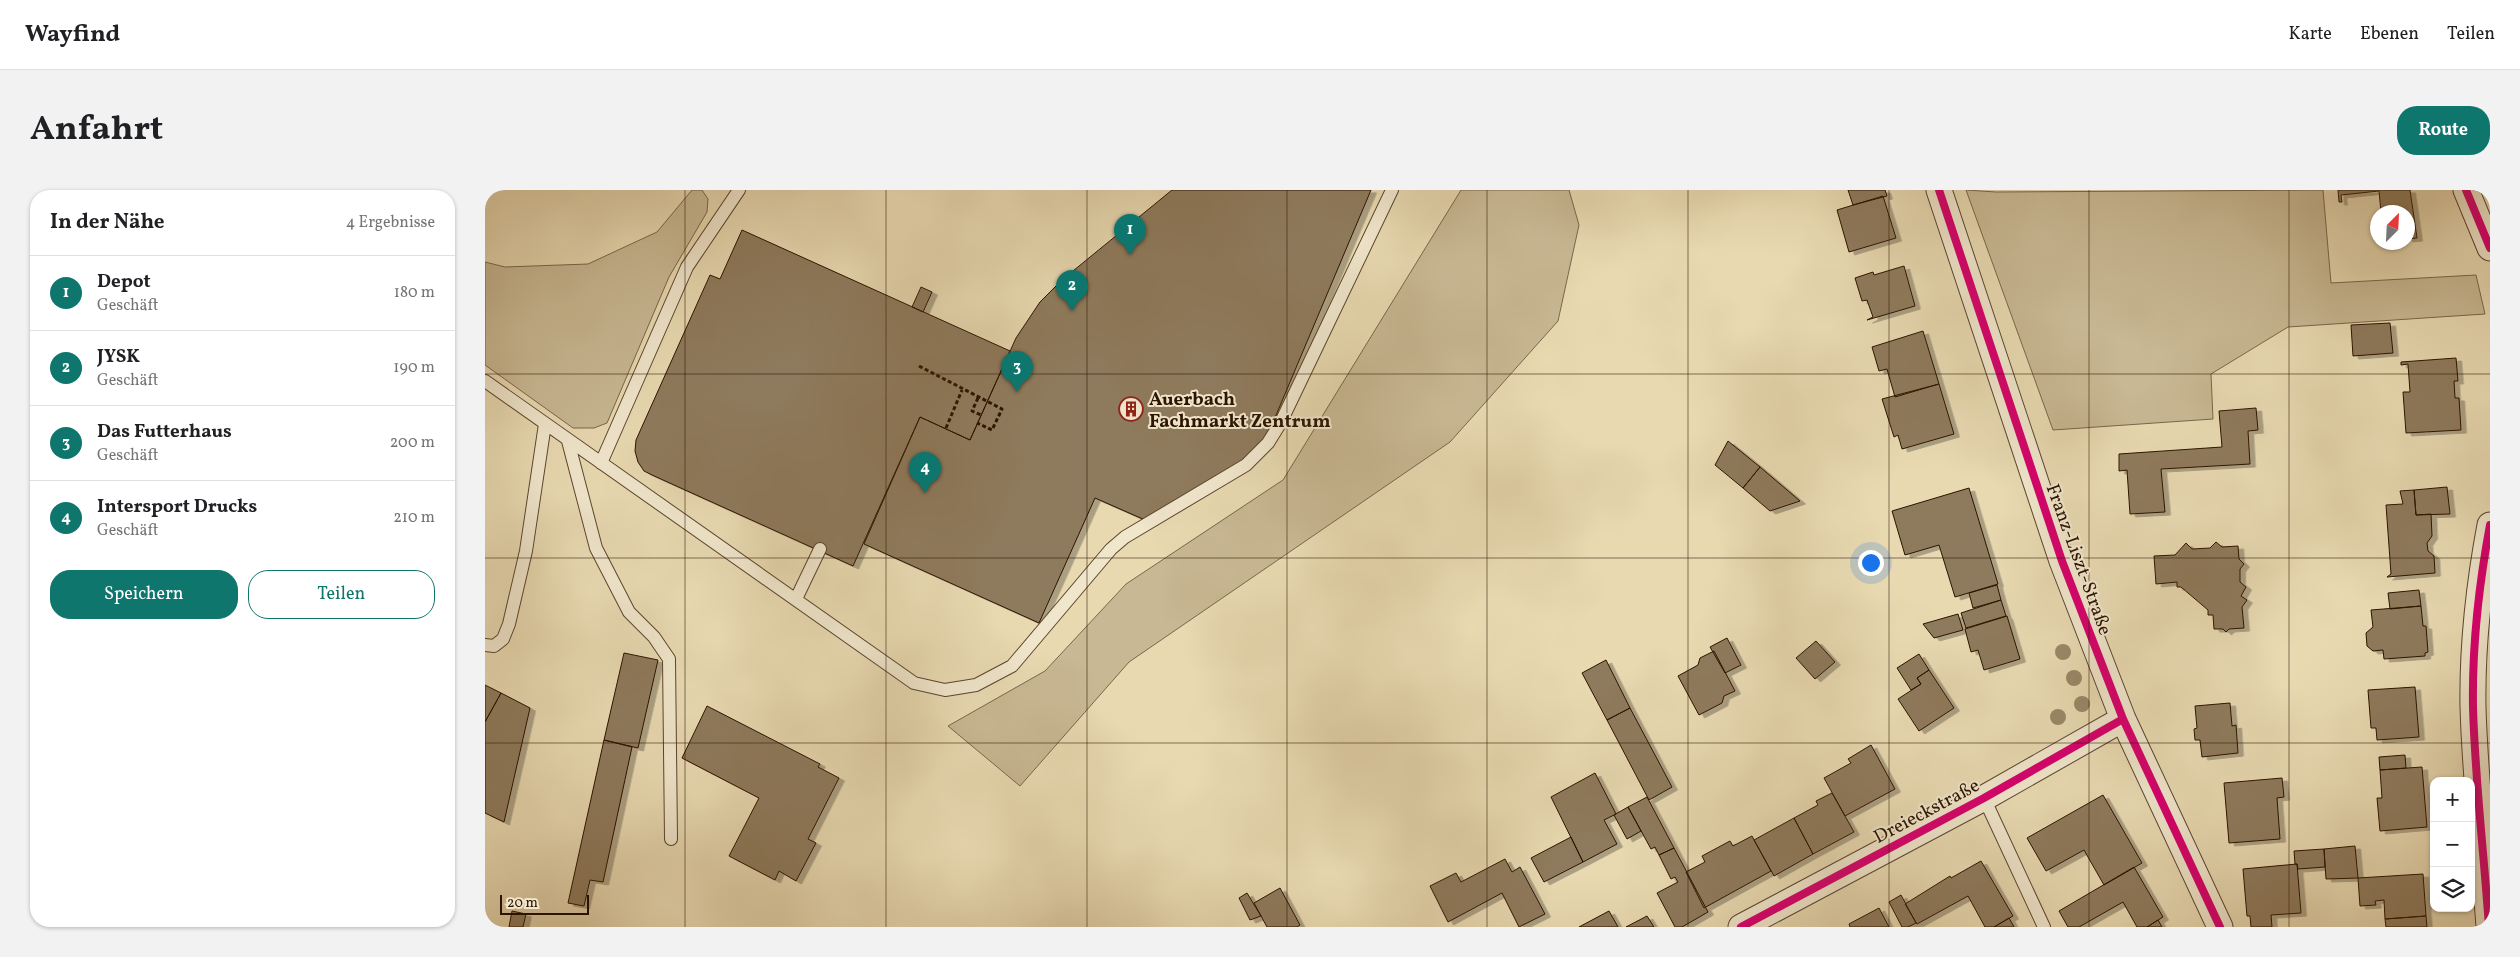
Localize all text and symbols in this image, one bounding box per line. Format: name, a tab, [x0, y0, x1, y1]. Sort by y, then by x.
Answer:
text: Wayfind	[25, 18, 120, 52]
text: Karte	[2288, 22, 2332, 47]
text: Ebenen	[2360, 22, 2419, 47]
text: Teilen	[2447, 22, 2495, 47]
text: Anfahrt	[30, 106, 163, 154]
button: Route	[2397, 106, 2490, 155]
north arrow	[2370, 205, 2415, 250]
text: In der Nähe	[50, 208, 165, 237]
text: 4 Ergebnisse	[346, 212, 435, 234]
pin: 1	[1114, 214, 1146, 255]
text: Depot	[97, 269, 151, 295]
pin: 2	[1056, 270, 1088, 311]
text: 1	[63, 282, 69, 304]
text: 180 m	[394, 282, 435, 304]
text: Geschäft	[97, 295, 158, 317]
text: JYSK	[97, 344, 140, 370]
pin: 3	[1001, 351, 1033, 392]
text: 2	[62, 357, 70, 379]
text: 190 m	[393, 357, 435, 379]
text: Geschäft	[97, 370, 158, 392]
place label: Auerbach Fachmarkt Zentrum	[1149, 387, 1331, 435]
building icon: Auerbach Fachmarkt Zentrum	[1118, 396, 1144, 422]
text: Das Futterhaus	[97, 419, 232, 445]
text: 3	[62, 432, 70, 454]
text: 200 m	[390, 432, 435, 454]
text: Geschäft	[97, 445, 158, 467]
pin: 4	[909, 452, 941, 493]
street label: Franz-Liszt-Straße	[2039, 481, 2118, 639]
text: Intersport Drucks	[97, 494, 257, 520]
text: 4	[61, 507, 71, 529]
text: 210 m	[393, 507, 435, 529]
text: Geschäft	[97, 520, 158, 542]
your location	[1858, 550, 1884, 576]
button: Speichern	[50, 570, 238, 619]
button: Teilen	[248, 570, 435, 619]
street label: Dreieckstraße	[1869, 773, 1984, 851]
map controls	[2430, 777, 2475, 912]
button: +	[2430, 777, 2475, 822]
button: −	[2430, 822, 2475, 867]
button: layers	[2430, 867, 2475, 912]
scale bar	[500, 892, 589, 915]
text: 20 m	[507, 894, 538, 913]

